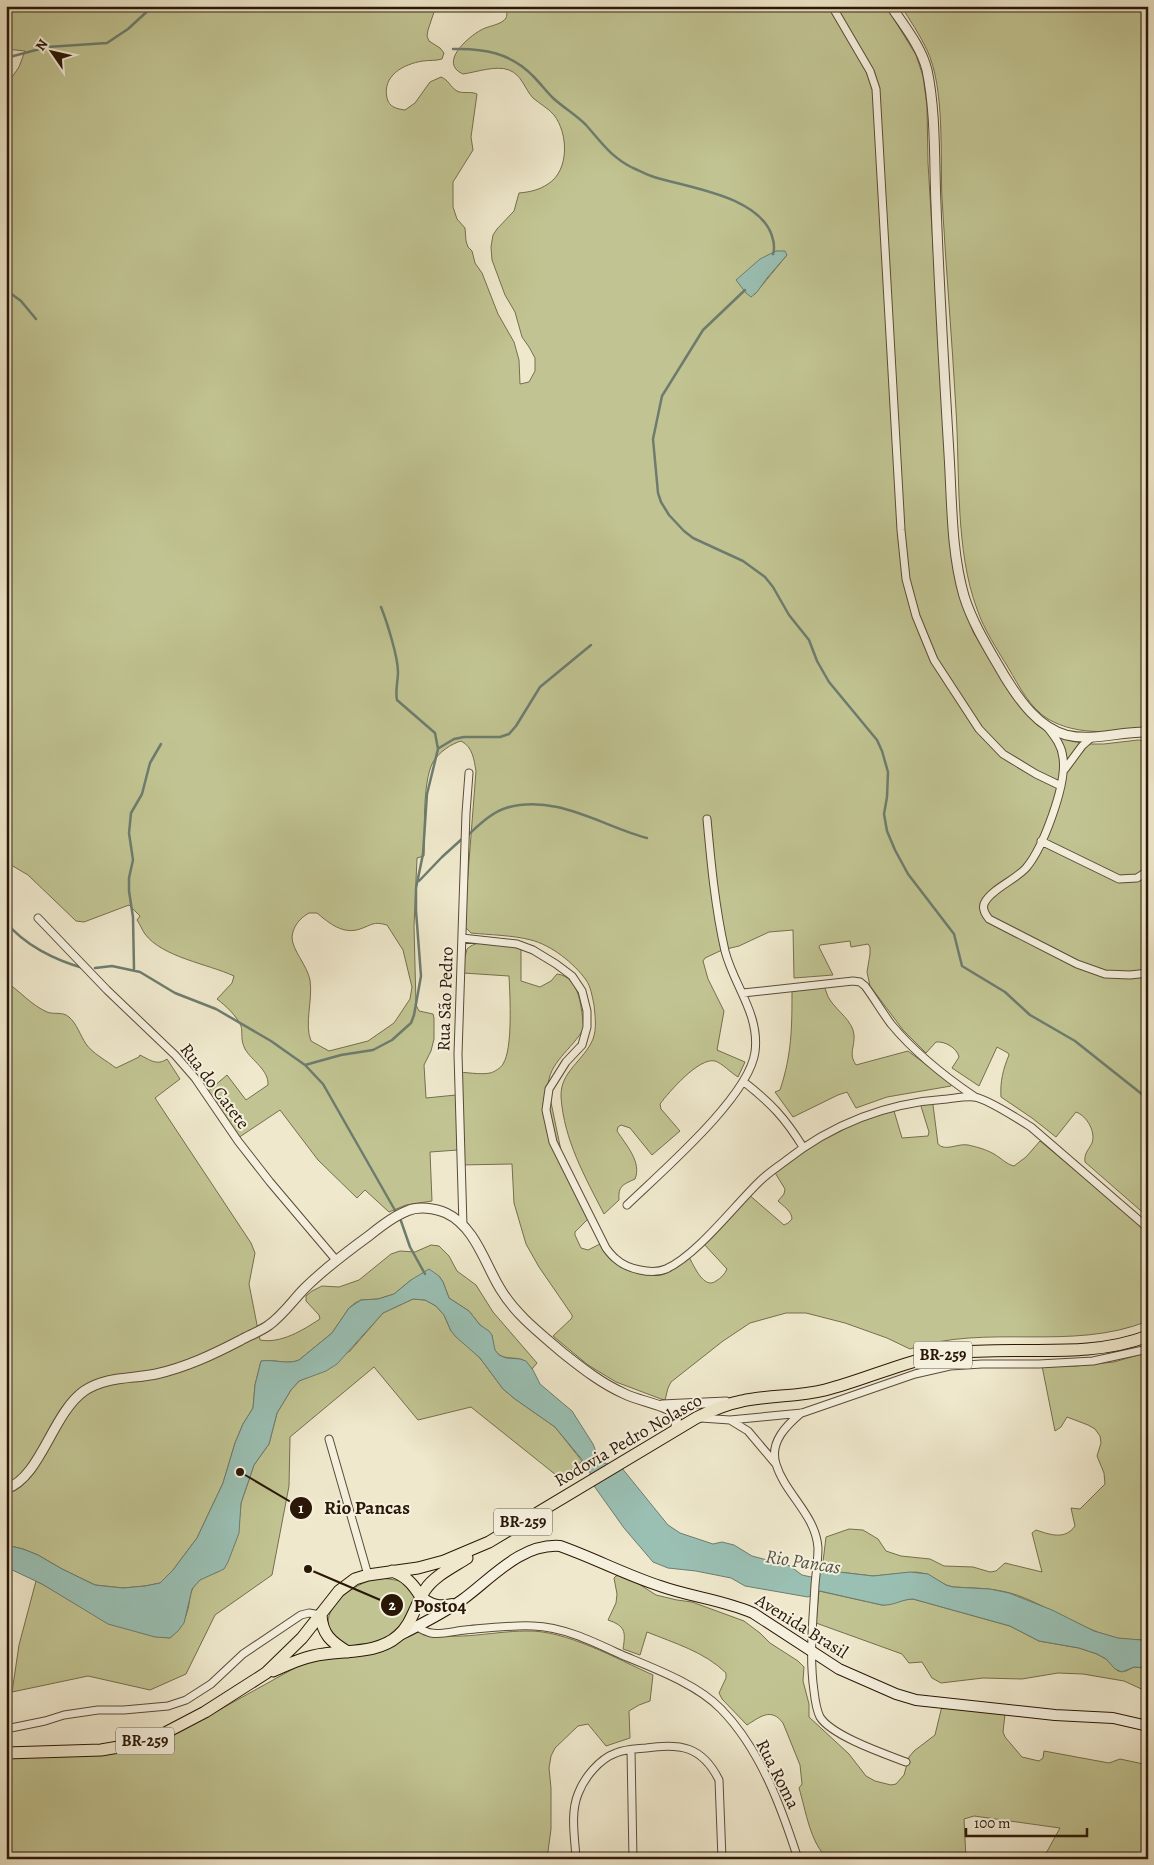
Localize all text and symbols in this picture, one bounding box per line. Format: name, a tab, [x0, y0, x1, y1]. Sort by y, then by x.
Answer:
north arrow	[28, 28, 78, 78]
text: N	[31, 35, 52, 55]
street label: Rua São Pedro	[431, 946, 459, 1052]
street label: Rua do Catete	[175, 1038, 255, 1134]
road number: BR-259	[914, 1342, 972, 1368]
street label: Rodovia Pedro Nolasco	[550, 1388, 706, 1492]
callout: Rio Pancas	[289, 1491, 420, 1525]
text: Rio Pancas	[324, 1495, 410, 1521]
text: 1	[298, 1498, 304, 1518]
road number: BR-259	[494, 1508, 552, 1535]
water label: Rio Pancas	[764, 1543, 843, 1581]
callout: Posto4	[379, 1588, 477, 1622]
street label: Avenida Brasil	[750, 1588, 853, 1664]
text: Posto4	[414, 1593, 467, 1619]
text: 2	[388, 1595, 396, 1615]
road number: BR-259	[116, 1728, 174, 1754]
street label: Rua Roma	[750, 1735, 806, 1813]
scale bar	[966, 1805, 1088, 1837]
text: 100 m	[974, 1813, 1011, 1833]

